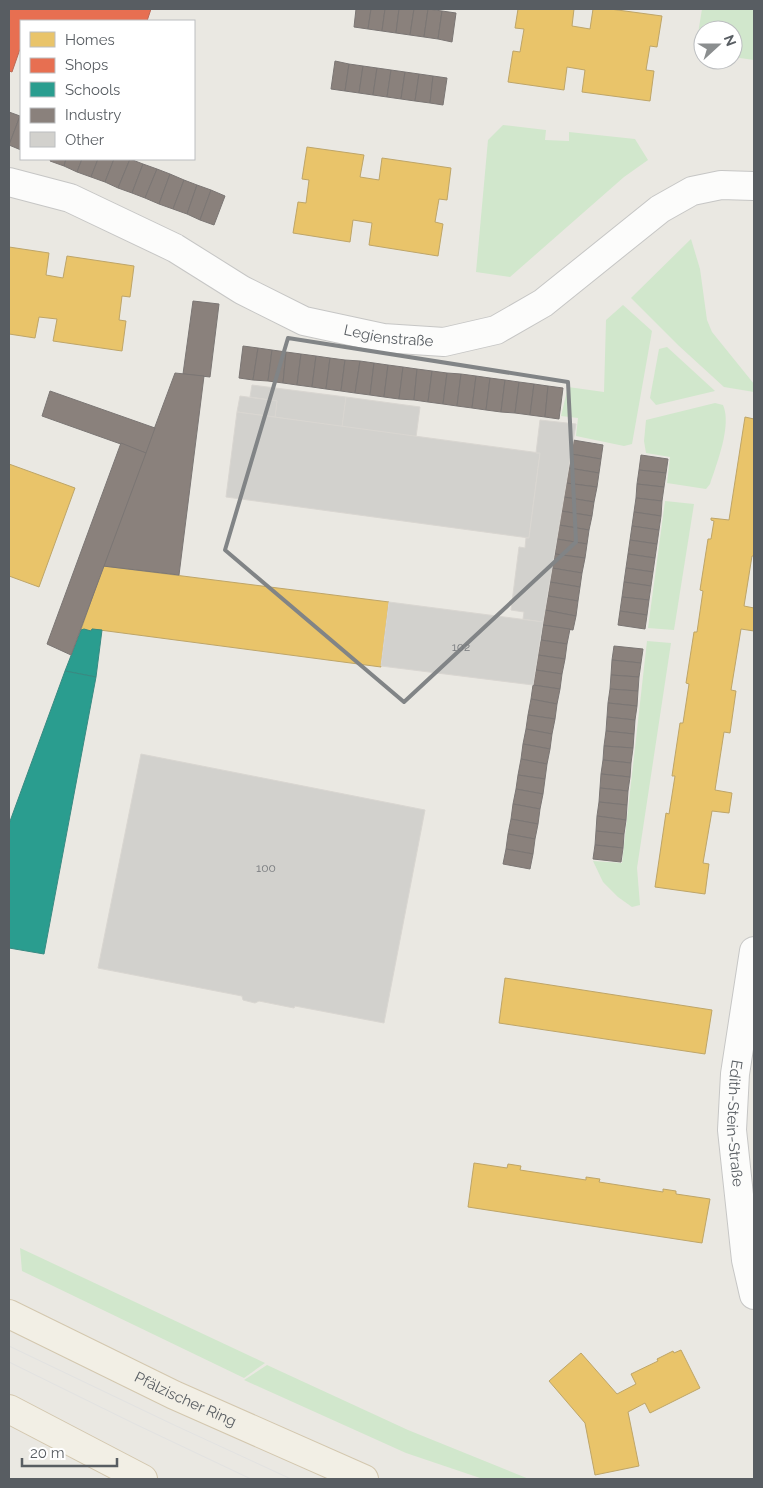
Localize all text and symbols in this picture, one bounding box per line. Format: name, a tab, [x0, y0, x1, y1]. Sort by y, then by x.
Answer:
legend	[20, 20, 195, 160]
north arrow	[693, 20, 743, 70]
text: Homes	[65, 31, 115, 49]
text: N	[721, 32, 740, 48]
text: Shops	[65, 56, 108, 74]
text: Schools	[65, 81, 120, 99]
text: Industry	[65, 106, 121, 124]
text: Other	[65, 131, 105, 149]
street label: Legienstraße	[342, 321, 434, 350]
house number: 102	[452, 640, 470, 654]
house number: 100	[256, 861, 276, 875]
street label: Edith-Stein-Straße	[723, 1059, 747, 1188]
street label: Pfälzischer Ring	[132, 1368, 239, 1430]
scale bar	[22, 1436, 118, 1468]
text: 20 m	[30, 1444, 65, 1462]

